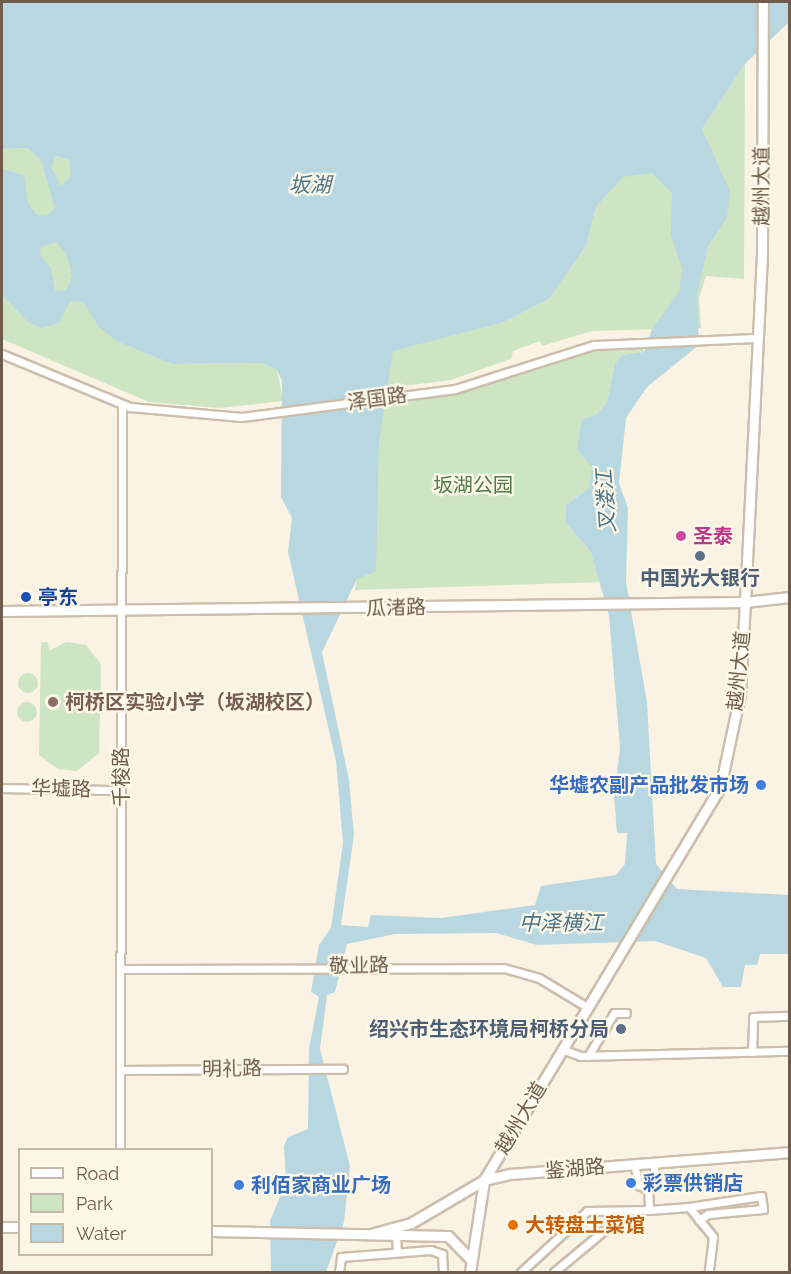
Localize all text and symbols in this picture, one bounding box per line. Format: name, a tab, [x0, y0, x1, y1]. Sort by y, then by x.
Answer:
street label: 越州大道	[750, 146, 774, 226]
water label: 坂湖	[289, 172, 331, 198]
street label: 泽国路	[346, 383, 408, 415]
water label: 叉溇江	[591, 469, 621, 533]
park label: 坂湖公园	[433, 473, 513, 497]
place label: 圣泰	[693, 524, 733, 548]
marker: 圣泰	[674, 529, 688, 543]
marker: 中国光大银行	[693, 549, 707, 563]
place label: 中国光大银行	[640, 566, 760, 590]
place label: 亭东	[38, 585, 78, 609]
marker: 亭东	[19, 590, 33, 604]
street label: 瓜渚路	[366, 595, 426, 621]
street label: 越州大道	[723, 630, 755, 712]
place label: 柯桥区实验小学（坂湖校区）	[65, 690, 325, 714]
marker: 柯桥区实验小学（坂湖校区）	[46, 695, 60, 709]
street label: 千梭路	[109, 747, 133, 807]
place label: 华墟农副产品批发市场	[549, 773, 749, 797]
street label: 华墟路	[31, 776, 91, 802]
marker: 华墟农副产品批发市场	[754, 778, 768, 792]
water label: 中泽横江	[519, 910, 603, 936]
street label: 敬业路	[329, 953, 389, 979]
place label: 绍兴市生态环境局柯桥分局	[369, 1017, 609, 1041]
marker: 绍兴市生态环境局柯桥分局	[614, 1022, 628, 1036]
street label: 明礼路	[202, 1056, 262, 1082]
street label: 越州大道	[490, 1078, 552, 1158]
legend	[18, 1148, 213, 1256]
street label: 鉴湖路	[544, 1154, 606, 1184]
text: Road	[76, 1163, 119, 1184]
place label: 彩票供销店	[643, 1171, 743, 1195]
place label: 利佰家商业广场	[251, 1173, 391, 1197]
marker: 彩票供销店	[624, 1176, 638, 1190]
marker: 利佰家商业广场	[232, 1178, 246, 1192]
text: Park	[76, 1193, 113, 1214]
place label: 大转盘土菜馆	[525, 1213, 645, 1237]
marker: 大转盘土菜馆	[506, 1218, 520, 1232]
text: Water	[76, 1223, 126, 1244]

